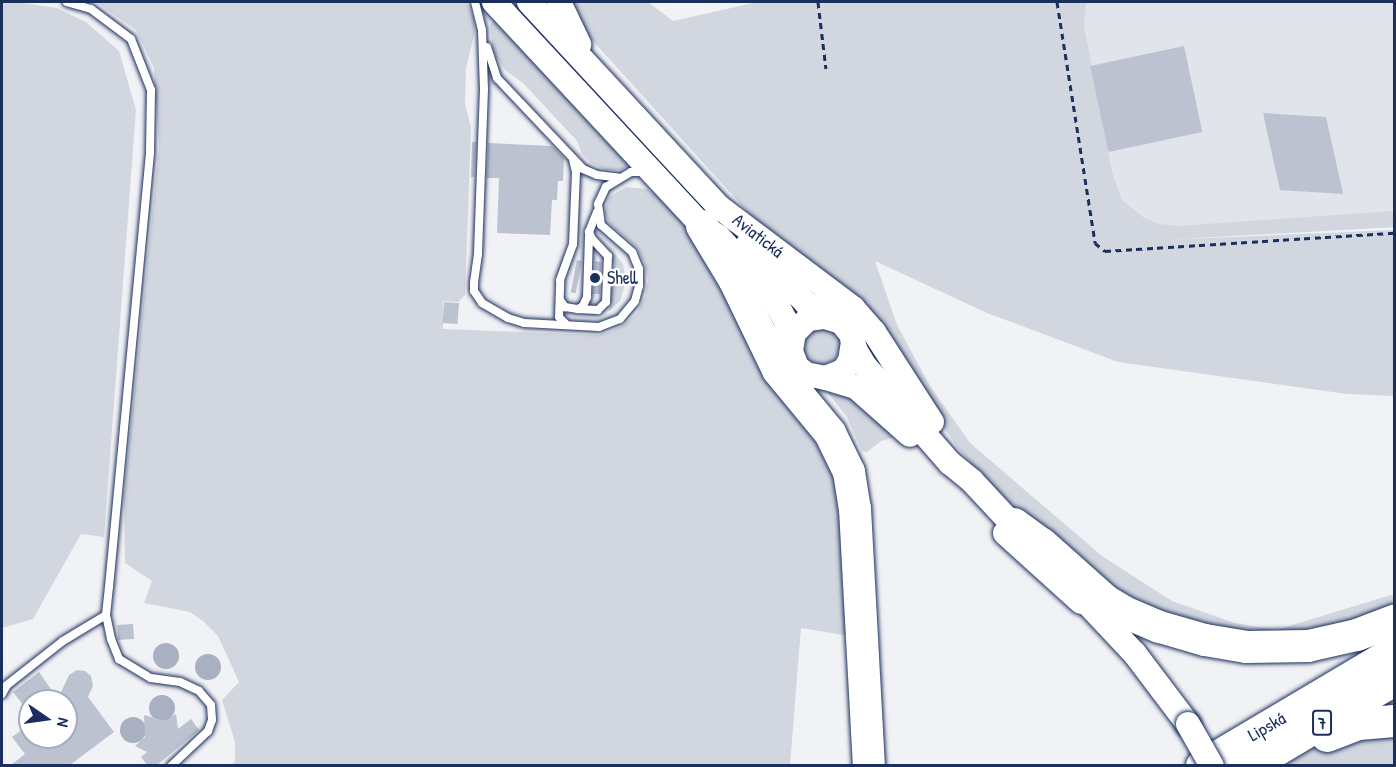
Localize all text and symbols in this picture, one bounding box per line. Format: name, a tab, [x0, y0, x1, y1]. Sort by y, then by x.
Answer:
street label: Aviatická	[728, 209, 788, 263]
place label: Shell	[607, 267, 638, 289]
marker: Shell	[588, 271, 602, 285]
north arrow	[18, 689, 78, 749]
street label: Lipská	[1244, 708, 1290, 746]
road number: 7	[1312, 710, 1332, 736]
text: N	[52, 716, 75, 729]

